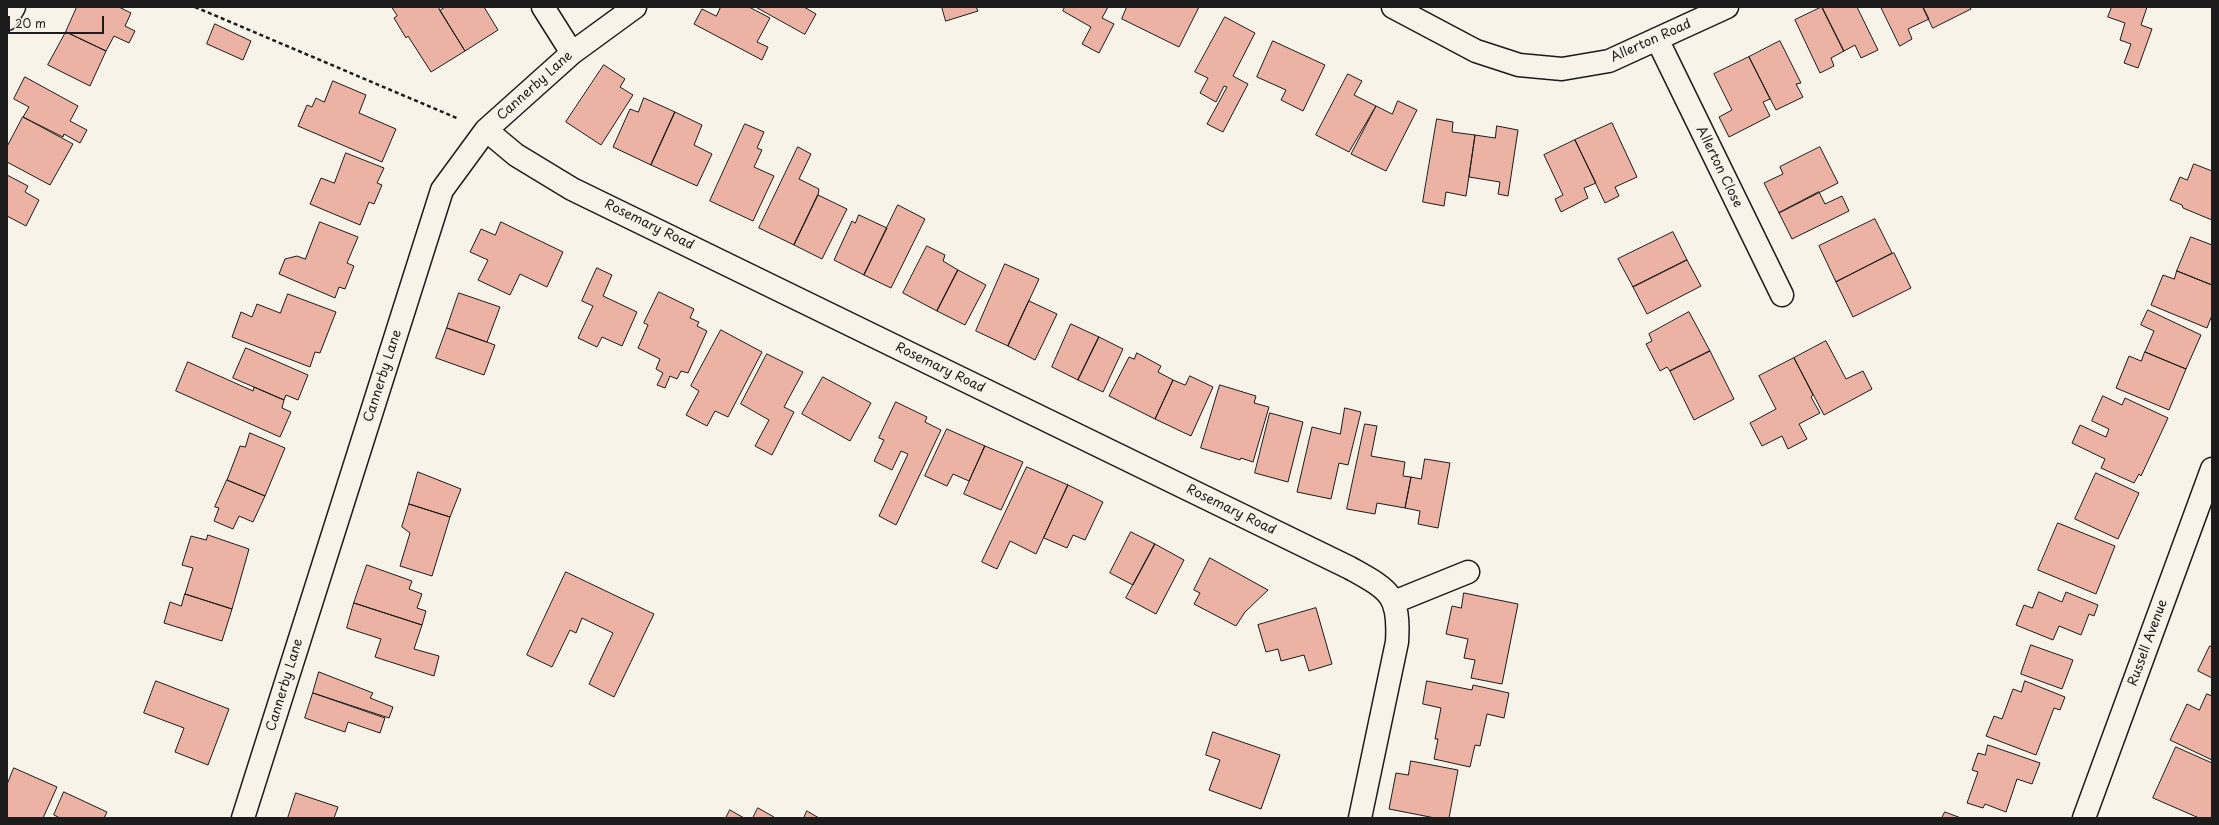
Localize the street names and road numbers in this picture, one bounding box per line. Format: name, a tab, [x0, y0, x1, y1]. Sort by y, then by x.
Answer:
street label: Allerton Road	[1608, 16, 1694, 66]
street label: Cannerby Lane	[494, 48, 576, 124]
street label: Allerton Close	[1693, 124, 1745, 210]
street label: Rosemary Road	[602, 197, 696, 253]
street label: Cannerby Lane	[361, 328, 405, 424]
street label: Rosemary Road	[893, 340, 987, 396]
street label: Rosemary Road	[1184, 482, 1278, 538]
street label: Russell Avenue	[2125, 598, 2171, 688]
street label: Cannerby Lane	[263, 637, 307, 733]

